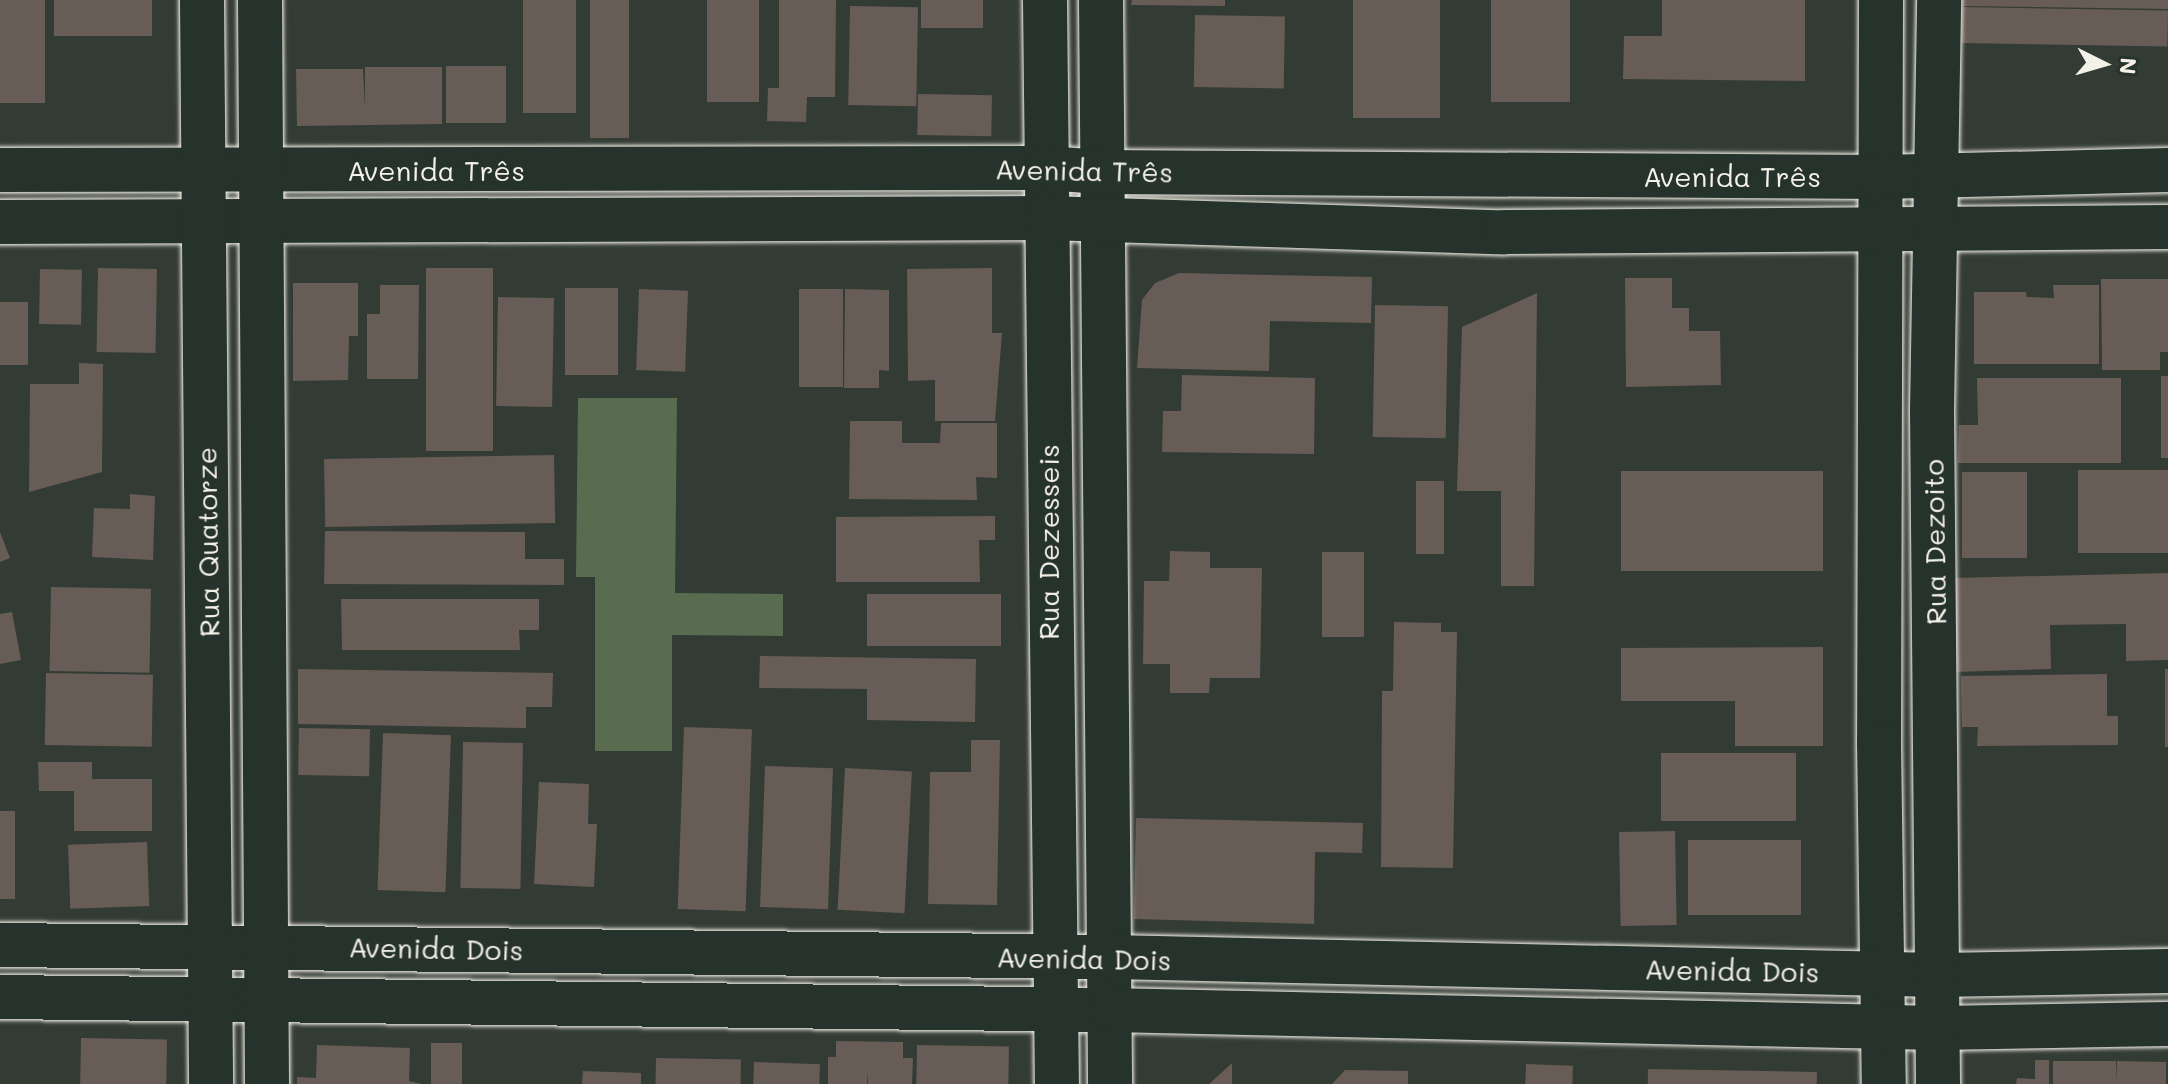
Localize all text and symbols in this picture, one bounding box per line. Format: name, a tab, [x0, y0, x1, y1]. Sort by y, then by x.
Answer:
north arrow	[2064, 24, 2144, 104]
text: N	[2113, 57, 2144, 76]
street label: Avenida Três	[995, 152, 1173, 188]
street label: Avenida Três	[347, 153, 525, 187]
street label: Avenida Três	[1643, 159, 1821, 193]
street label: Rua Dezesseis	[1031, 444, 1065, 640]
street label: Rua Quatorze	[189, 447, 225, 637]
street label: Rua Dezoito	[1916, 459, 1952, 625]
street label: Avenida Dois	[348, 930, 524, 966]
street label: Avenida Dois	[996, 940, 1172, 976]
street label: Avenida Dois	[1644, 952, 1820, 988]

